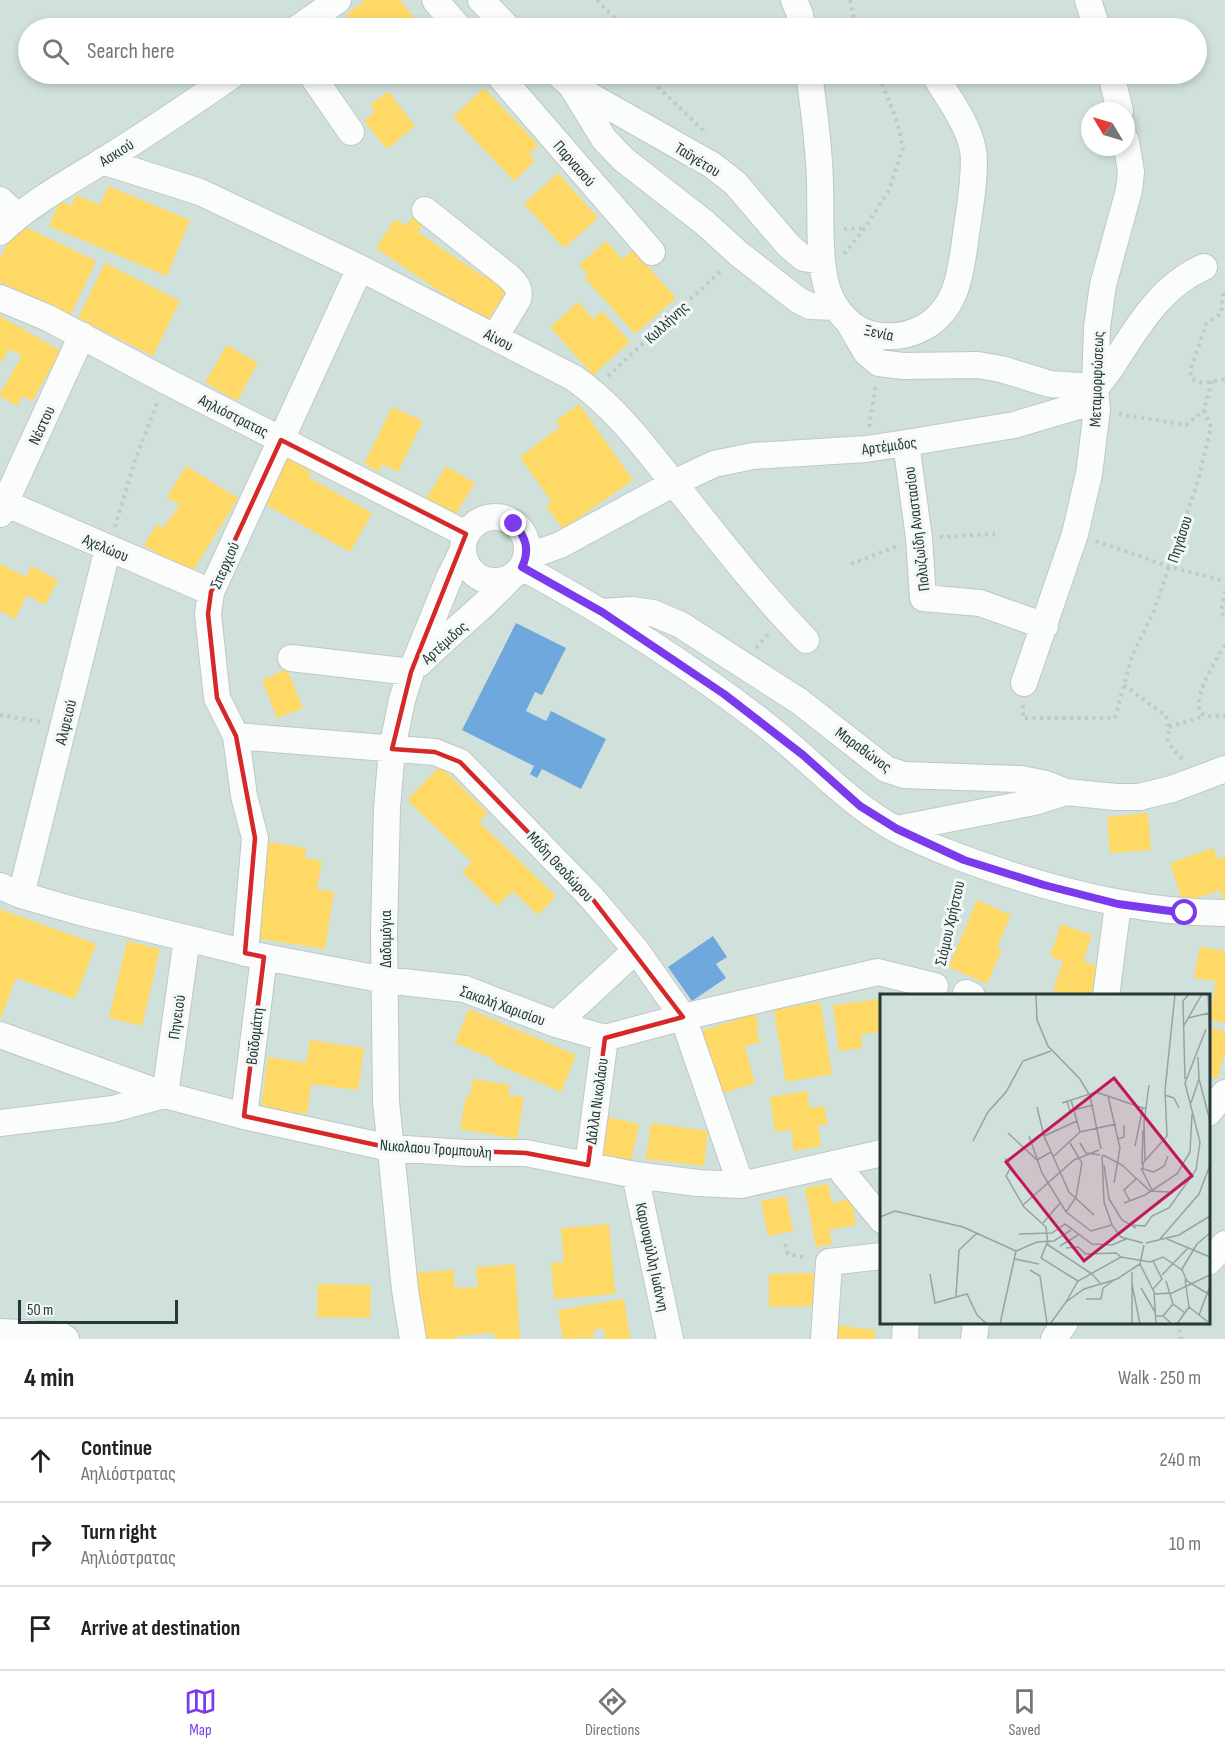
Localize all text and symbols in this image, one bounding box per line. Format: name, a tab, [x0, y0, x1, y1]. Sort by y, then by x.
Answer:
search box	[18, 18, 1207, 84]
icon: search	[39, 35, 72, 68]
text: Search here	[87, 38, 174, 65]
north arrow	[1081, 102, 1135, 156]
street label: Ασκιού	[95, 135, 138, 172]
street label: Παρνασού	[549, 137, 599, 191]
street label: Ταϋγέτου	[671, 139, 724, 182]
street label: Κυλλήνης	[641, 298, 693, 348]
street label: Ξενία	[862, 321, 895, 346]
street label: Αίνου	[480, 325, 516, 356]
street label: Μεταμορφώσεως	[1086, 331, 1109, 427]
street label: Αηλιόστρατας	[194, 390, 271, 442]
street label: Νέστου	[25, 403, 60, 448]
street label: Αρτέμιδος	[860, 433, 918, 460]
street label: Πολυζωίδη Αναστασίου	[900, 465, 935, 592]
route end	[500, 510, 526, 536]
street label: Πηγάσου	[1164, 514, 1197, 565]
street label: Αχελώου	[79, 530, 131, 567]
street label: Σπερχιού	[207, 539, 244, 592]
street label: Αρτέμιδος	[417, 618, 472, 669]
street label: Αλφειού	[51, 698, 81, 748]
street label: Μαραθώνος	[831, 723, 895, 777]
street label: Μόδη Θεοδώρου	[523, 828, 597, 906]
street label: Σιόμου Χρήστου	[931, 879, 969, 968]
route start	[1171, 899, 1197, 925]
street label: Δαδαμόγια	[377, 910, 396, 968]
street label: Σακαλή Χαρισίου	[457, 982, 548, 1031]
street label: Πηνειού	[165, 994, 190, 1041]
inset map	[880, 994, 1210, 1324]
street label: Βοϊδομάτη	[243, 1007, 268, 1066]
street label: Δάλλα Νικολάου	[582, 1057, 613, 1146]
street label: Νικολαου Τρομπουλη	[379, 1136, 493, 1163]
street label: Καρυοφύλλη Ιωάννη	[631, 1201, 672, 1314]
scale bar	[18, 1297, 178, 1324]
text: 50 m	[27, 1301, 53, 1320]
text: 4 min	[24, 1363, 74, 1394]
text: Walk · 250 m	[1118, 1366, 1201, 1390]
text: Continue	[81, 1435, 152, 1462]
icon: ahead	[24, 1444, 57, 1477]
text: 240 m	[1160, 1448, 1201, 1472]
text: Αηλιόστρατας	[81, 1462, 176, 1486]
text: Turn right	[81, 1519, 157, 1546]
icon: right	[24, 1528, 57, 1561]
text: 10 m	[1169, 1532, 1201, 1556]
text: Αηλιόστρατας	[81, 1546, 176, 1570]
icon: arrive	[24, 1612, 57, 1645]
text: Arrive at destination	[81, 1615, 240, 1642]
tab: Map	[184, 1685, 217, 1740]
tab: Directions	[585, 1685, 640, 1740]
tab: Saved	[1008, 1685, 1041, 1740]

